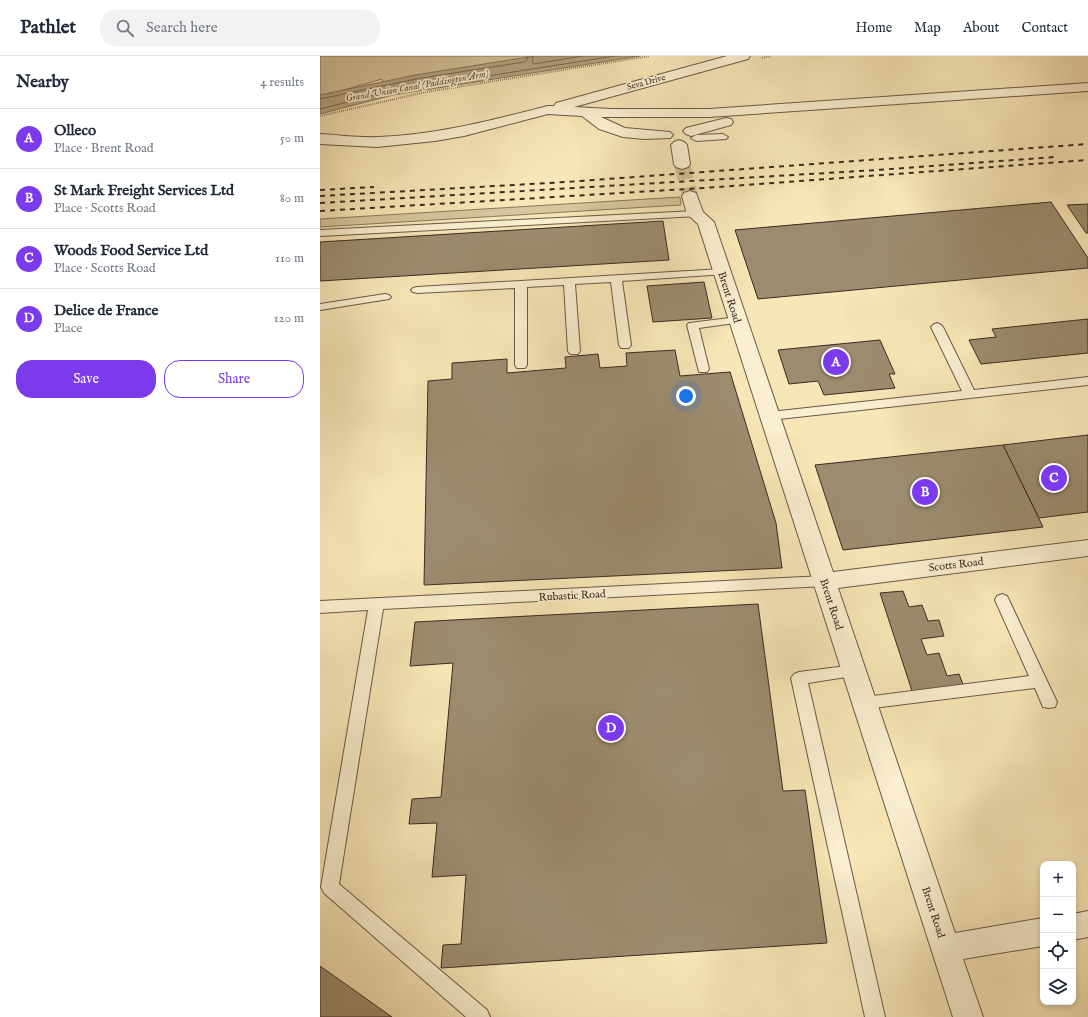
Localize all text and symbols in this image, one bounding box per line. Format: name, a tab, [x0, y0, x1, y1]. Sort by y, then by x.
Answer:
search box	[100, 10, 380, 46]
text: Pathlet	[20, 16, 76, 40]
icon: search	[114, 17, 136, 39]
text: Search here	[146, 18, 218, 37]
text: Home	[856, 19, 892, 37]
text: Map	[914, 19, 941, 37]
text: About	[963, 19, 999, 37]
text: Contact	[1021, 19, 1068, 37]
water label: Grand Union Canal (Paddington Arm)	[345, 67, 490, 105]
text: Nearby	[16, 72, 69, 93]
street label: Seva Drive	[626, 72, 667, 93]
text: 4 results	[260, 74, 304, 91]
text: Olleco	[54, 121, 96, 140]
text: A	[25, 130, 33, 147]
text: 50 m	[280, 130, 304, 147]
text: Place · Brent Road	[54, 140, 154, 157]
text: St Mark Freight Services Ltd	[54, 181, 234, 200]
text: B	[25, 190, 33, 207]
text: 80 m	[280, 190, 304, 207]
text: Place · Scotts Road	[54, 200, 156, 217]
text: Woods Food Service Ltd	[54, 241, 208, 260]
text: C	[24, 250, 34, 267]
text: 110 m	[275, 250, 304, 267]
text: Place · Scotts Road	[54, 260, 156, 277]
street label: Brent Road	[714, 270, 744, 325]
text: Delice de France	[54, 301, 158, 320]
text: D	[24, 310, 34, 327]
text: 120 m	[274, 310, 304, 327]
text: Place	[54, 320, 82, 337]
pin: A	[823, 347, 849, 377]
button: Save	[16, 360, 156, 398]
button: Share	[164, 360, 304, 398]
your location	[676, 386, 696, 406]
pin: C	[1041, 463, 1067, 493]
pin: B	[912, 477, 938, 507]
street label: Scotts Road	[928, 555, 984, 575]
street label: Brent Road	[816, 577, 846, 632]
street label: Rubastic Road	[538, 587, 606, 605]
pin: D	[598, 713, 624, 743]
map controls	[1040, 861, 1076, 1005]
button: +	[1040, 861, 1076, 897]
street label: Brent Road	[918, 885, 948, 940]
button: −	[1040, 897, 1076, 933]
button: locate	[1040, 933, 1076, 969]
button: layers	[1040, 969, 1076, 1005]

